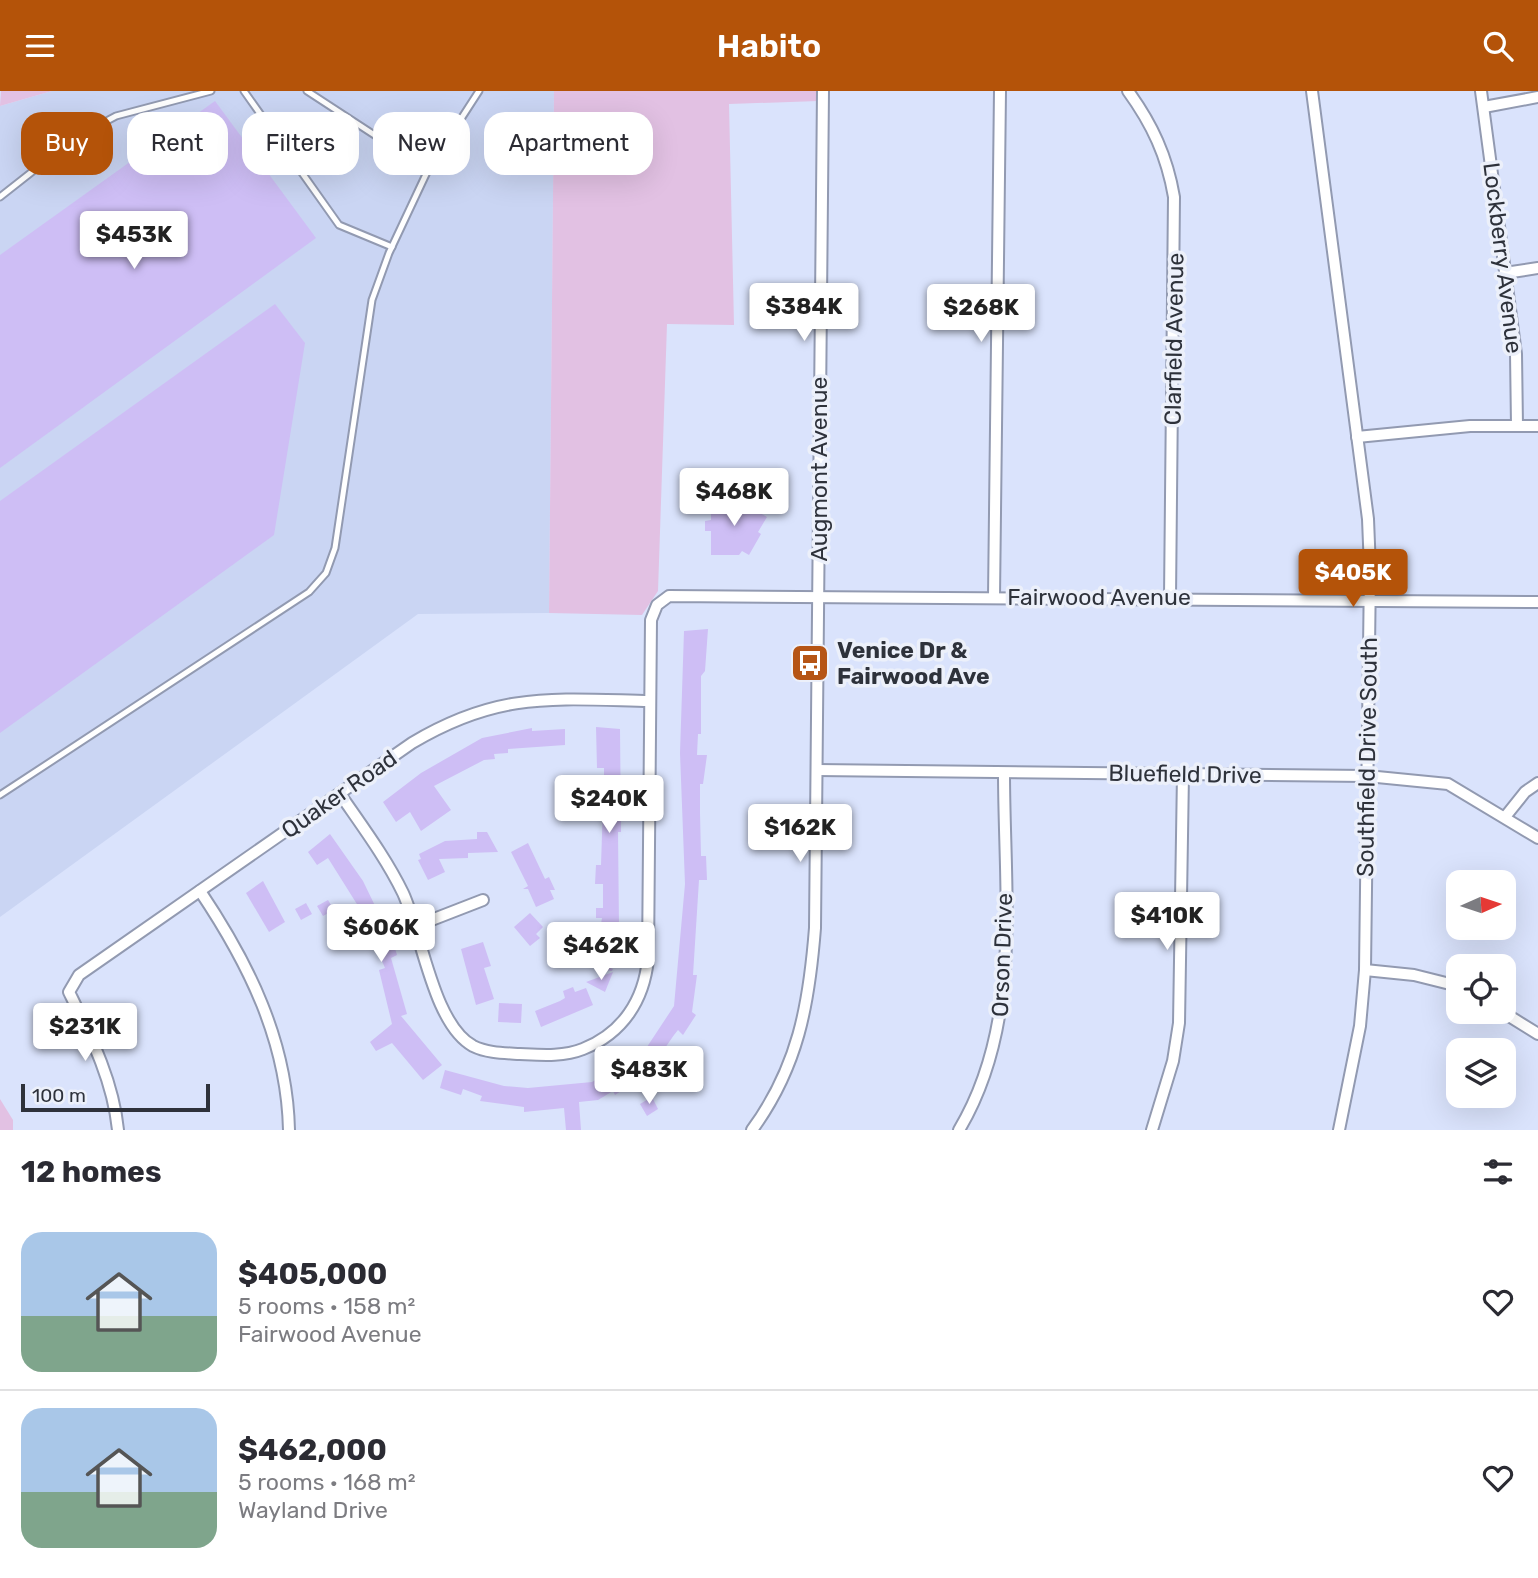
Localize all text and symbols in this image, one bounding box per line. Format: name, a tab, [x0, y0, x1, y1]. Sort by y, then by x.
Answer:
icon: menu	[21, 27, 59, 65]
text: Habito	[717, 27, 821, 65]
icon: search	[1479, 27, 1517, 65]
chip: Buy	[21, 112, 113, 175]
chip: Rent	[127, 112, 228, 175]
chip: Filters	[242, 112, 359, 175]
chip: New	[373, 112, 470, 175]
chip: Apartment	[484, 112, 653, 175]
street label: Lockberry Avenue	[1477, 161, 1529, 355]
pin: $453K	[85, 211, 183, 271]
text: $453K	[96, 220, 172, 248]
street label: Clarfield Avenue	[1158, 252, 1190, 426]
pin: $384K	[755, 283, 853, 343]
pin: $268K	[932, 285, 1030, 344]
text: $384K	[765, 292, 843, 320]
text: $268K	[943, 293, 1019, 321]
street label: Augmont Avenue	[805, 377, 833, 561]
pin: $468K	[685, 469, 783, 528]
text: $468K	[696, 477, 772, 505]
pin: $405K	[1304, 549, 1402, 609]
text: $405K	[1315, 558, 1391, 586]
street label: Fairwood Avenue	[1007, 583, 1191, 611]
place label: Venice Dr & Fairwood Ave	[837, 636, 990, 690]
street label: Southfield Drive South	[1351, 637, 1383, 877]
bus stop icon: Venice Dr & Fairwood Ave	[789, 642, 831, 684]
street label: Quaker Road	[276, 744, 402, 844]
street label: Bluefield Drive	[1108, 759, 1262, 789]
pin: $240K	[560, 775, 658, 835]
text: $240K	[571, 784, 647, 812]
pin: $162K	[751, 805, 849, 864]
text: $162K	[764, 813, 836, 841]
north arrow	[1446, 870, 1516, 940]
map controls	[1446, 870, 1516, 1108]
street label: Orson Drive	[986, 892, 1018, 1018]
pin: $410K	[1118, 893, 1216, 952]
text: $410K	[1131, 901, 1203, 929]
pin: $606K	[332, 905, 430, 964]
text: $606K	[343, 913, 419, 941]
pin: $462K	[552, 923, 650, 982]
text: $462K	[563, 931, 639, 959]
button: locate	[1446, 954, 1516, 1024]
pin: $231K	[36, 1003, 134, 1063]
text: $231K	[49, 1012, 121, 1040]
button: layers	[1446, 1038, 1516, 1108]
pin: $483K	[600, 1047, 698, 1106]
text: $483K	[610, 1055, 688, 1083]
scale bar	[21, 1081, 210, 1113]
text: 100 m	[32, 1084, 86, 1107]
icon: filters	[1479, 1153, 1517, 1191]
text: 12 homes	[21, 1154, 162, 1190]
text: $405,000	[238, 1256, 388, 1292]
icon: home	[77, 1260, 161, 1344]
icon: heart	[1479, 1283, 1517, 1321]
text: 5 rooms · 158 m²	[238, 1292, 415, 1320]
text: Fairwood Avenue	[238, 1320, 422, 1348]
text: $462,000	[238, 1432, 387, 1468]
icon: home	[77, 1436, 161, 1520]
icon: heart	[1479, 1459, 1517, 1497]
text: 5 rooms · 168 m²	[238, 1468, 416, 1496]
text: Wayland Drive	[238, 1496, 388, 1524]

